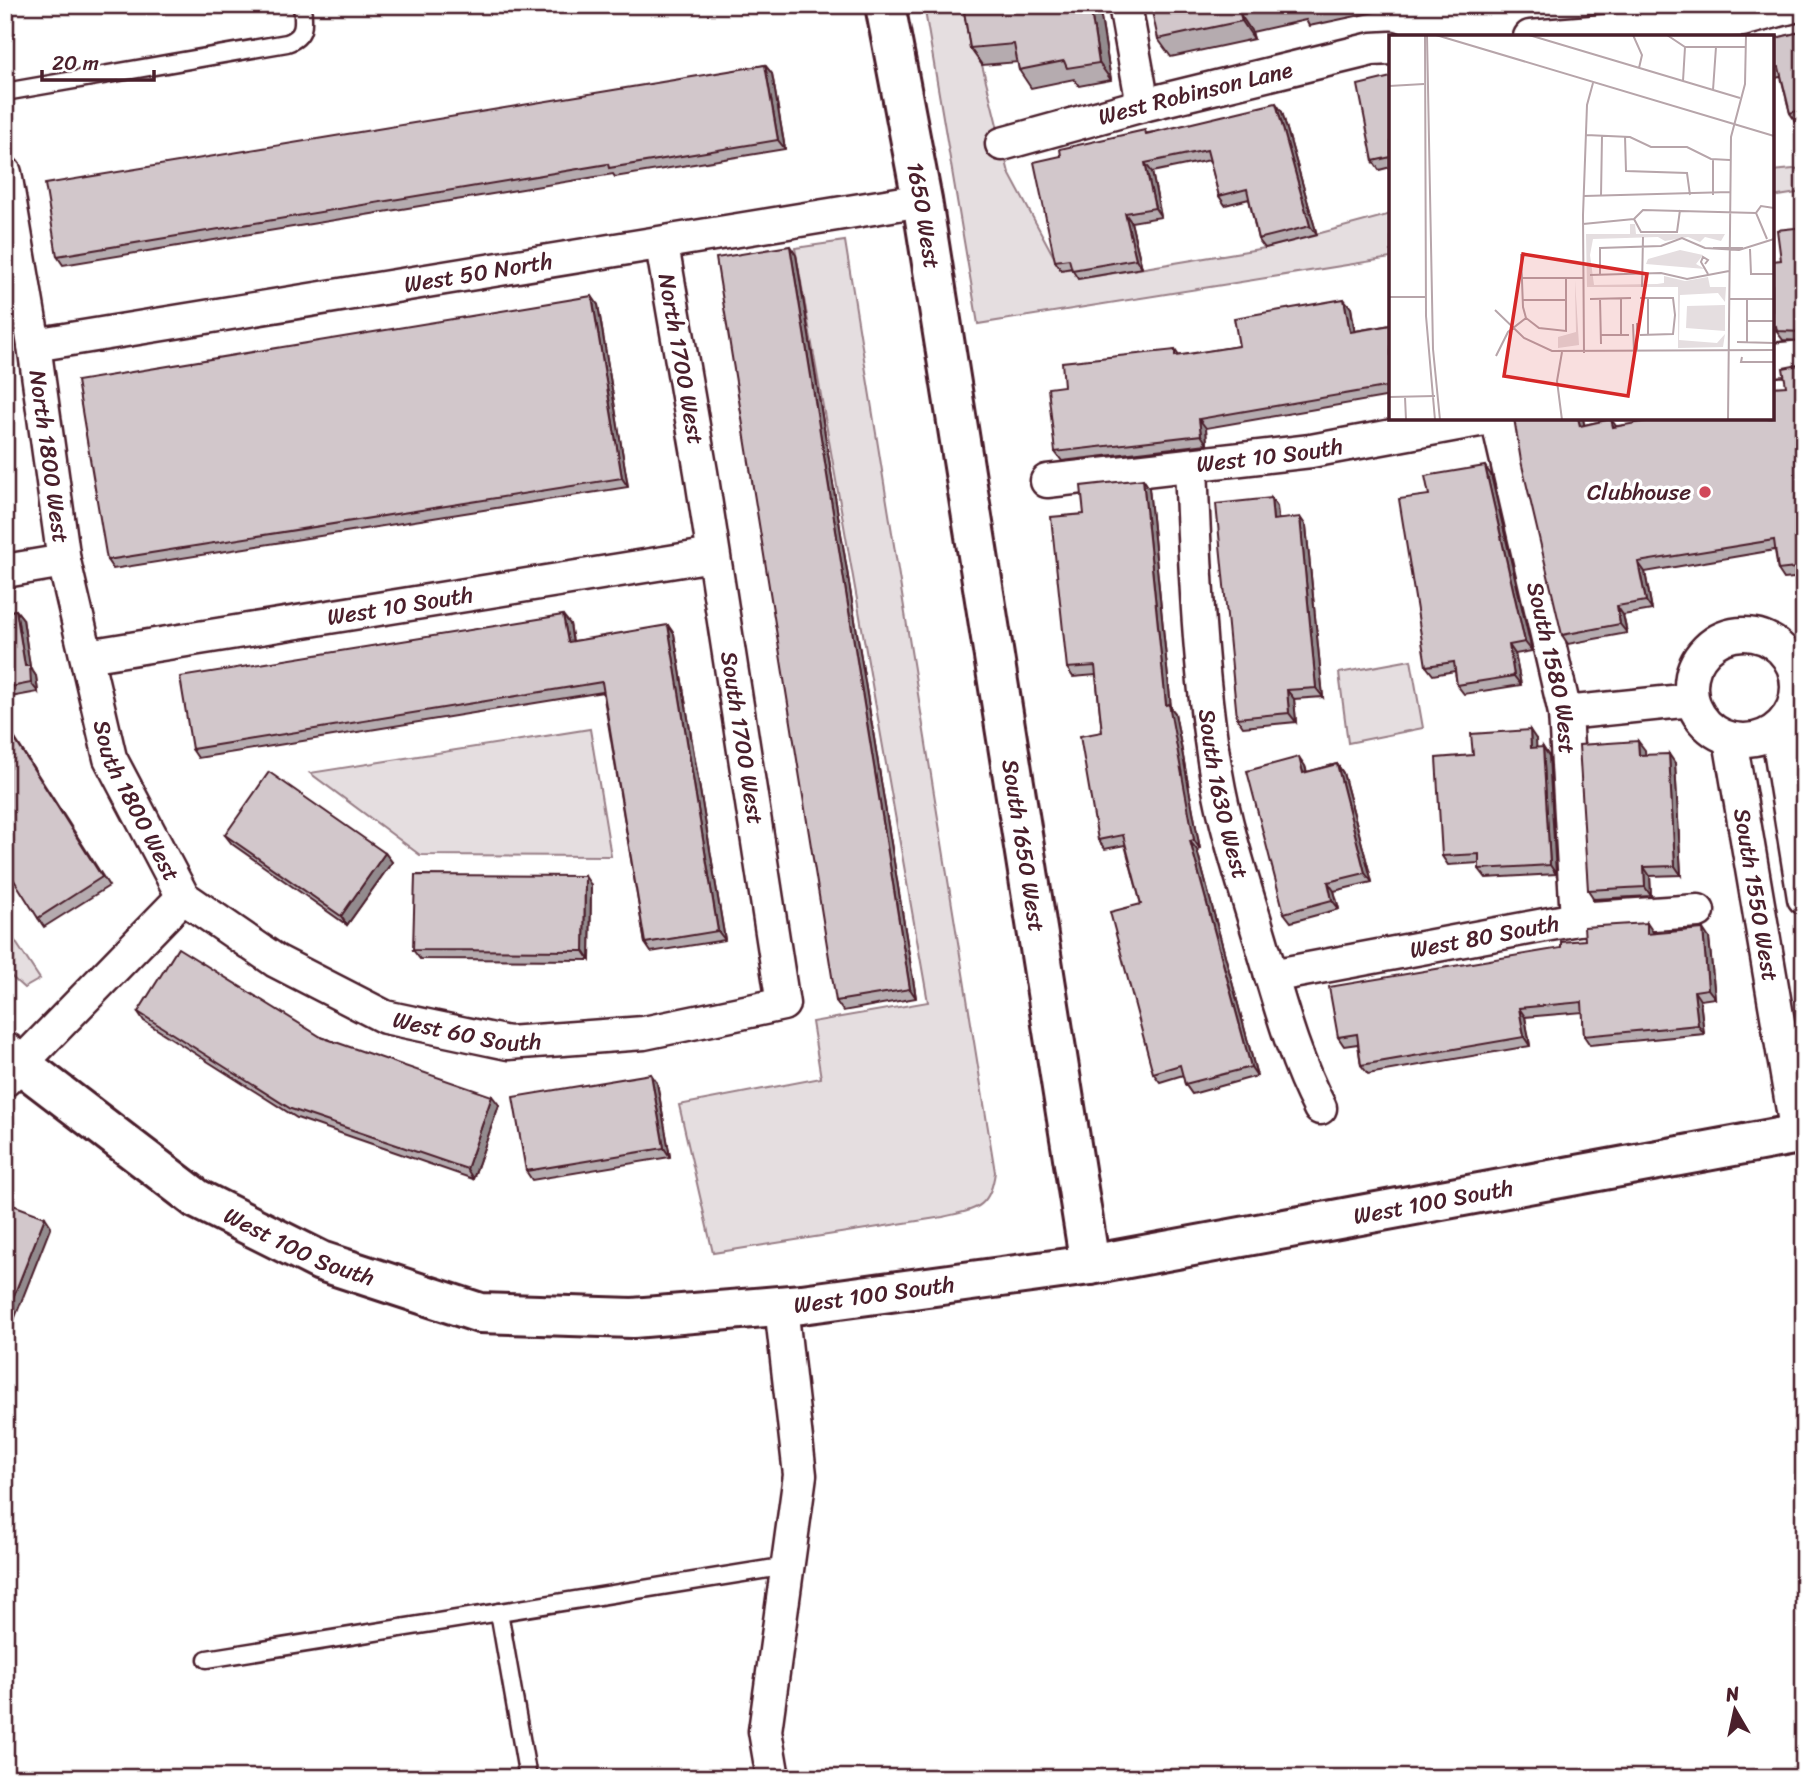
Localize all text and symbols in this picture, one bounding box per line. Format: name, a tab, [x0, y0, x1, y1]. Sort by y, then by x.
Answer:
inset map	[1389, 35, 1774, 420]
scale bar	[42, 38, 154, 82]
text: 20 m	[52, 44, 99, 82]
street label: West Robinson Lane	[1093, 49, 1297, 137]
street label: 1650 West	[895, 158, 953, 272]
street label: West 50 North	[401, 240, 555, 305]
street label: North 1700 West	[646, 270, 716, 448]
street label: North 1800 West	[17, 367, 82, 546]
street label: West 10 South	[1194, 425, 1346, 484]
place label: Clubhouse	[1587, 472, 1691, 513]
marker: Clubhouse	[1697, 484, 1713, 500]
street label: West 10 South	[324, 574, 476, 637]
street label: South 1580 West	[1515, 578, 1588, 755]
street label: South 1700 West	[708, 648, 776, 828]
street label: South 1630 West	[1187, 706, 1262, 884]
street label: South 1800 West	[81, 716, 192, 889]
street label: South 1650 West	[990, 756, 1058, 935]
street label: South 1550 West	[1722, 805, 1791, 985]
street label: West 80 South	[1406, 902, 1562, 970]
street label: West 60 South	[389, 999, 543, 1064]
street label: West 100 South	[1350, 1167, 1516, 1236]
street label: West 100 South	[217, 1195, 380, 1298]
street label: West 100 South	[791, 1263, 957, 1325]
north arrow	[1700, 1674, 1770, 1744]
text: N	[1722, 1676, 1742, 1711]

